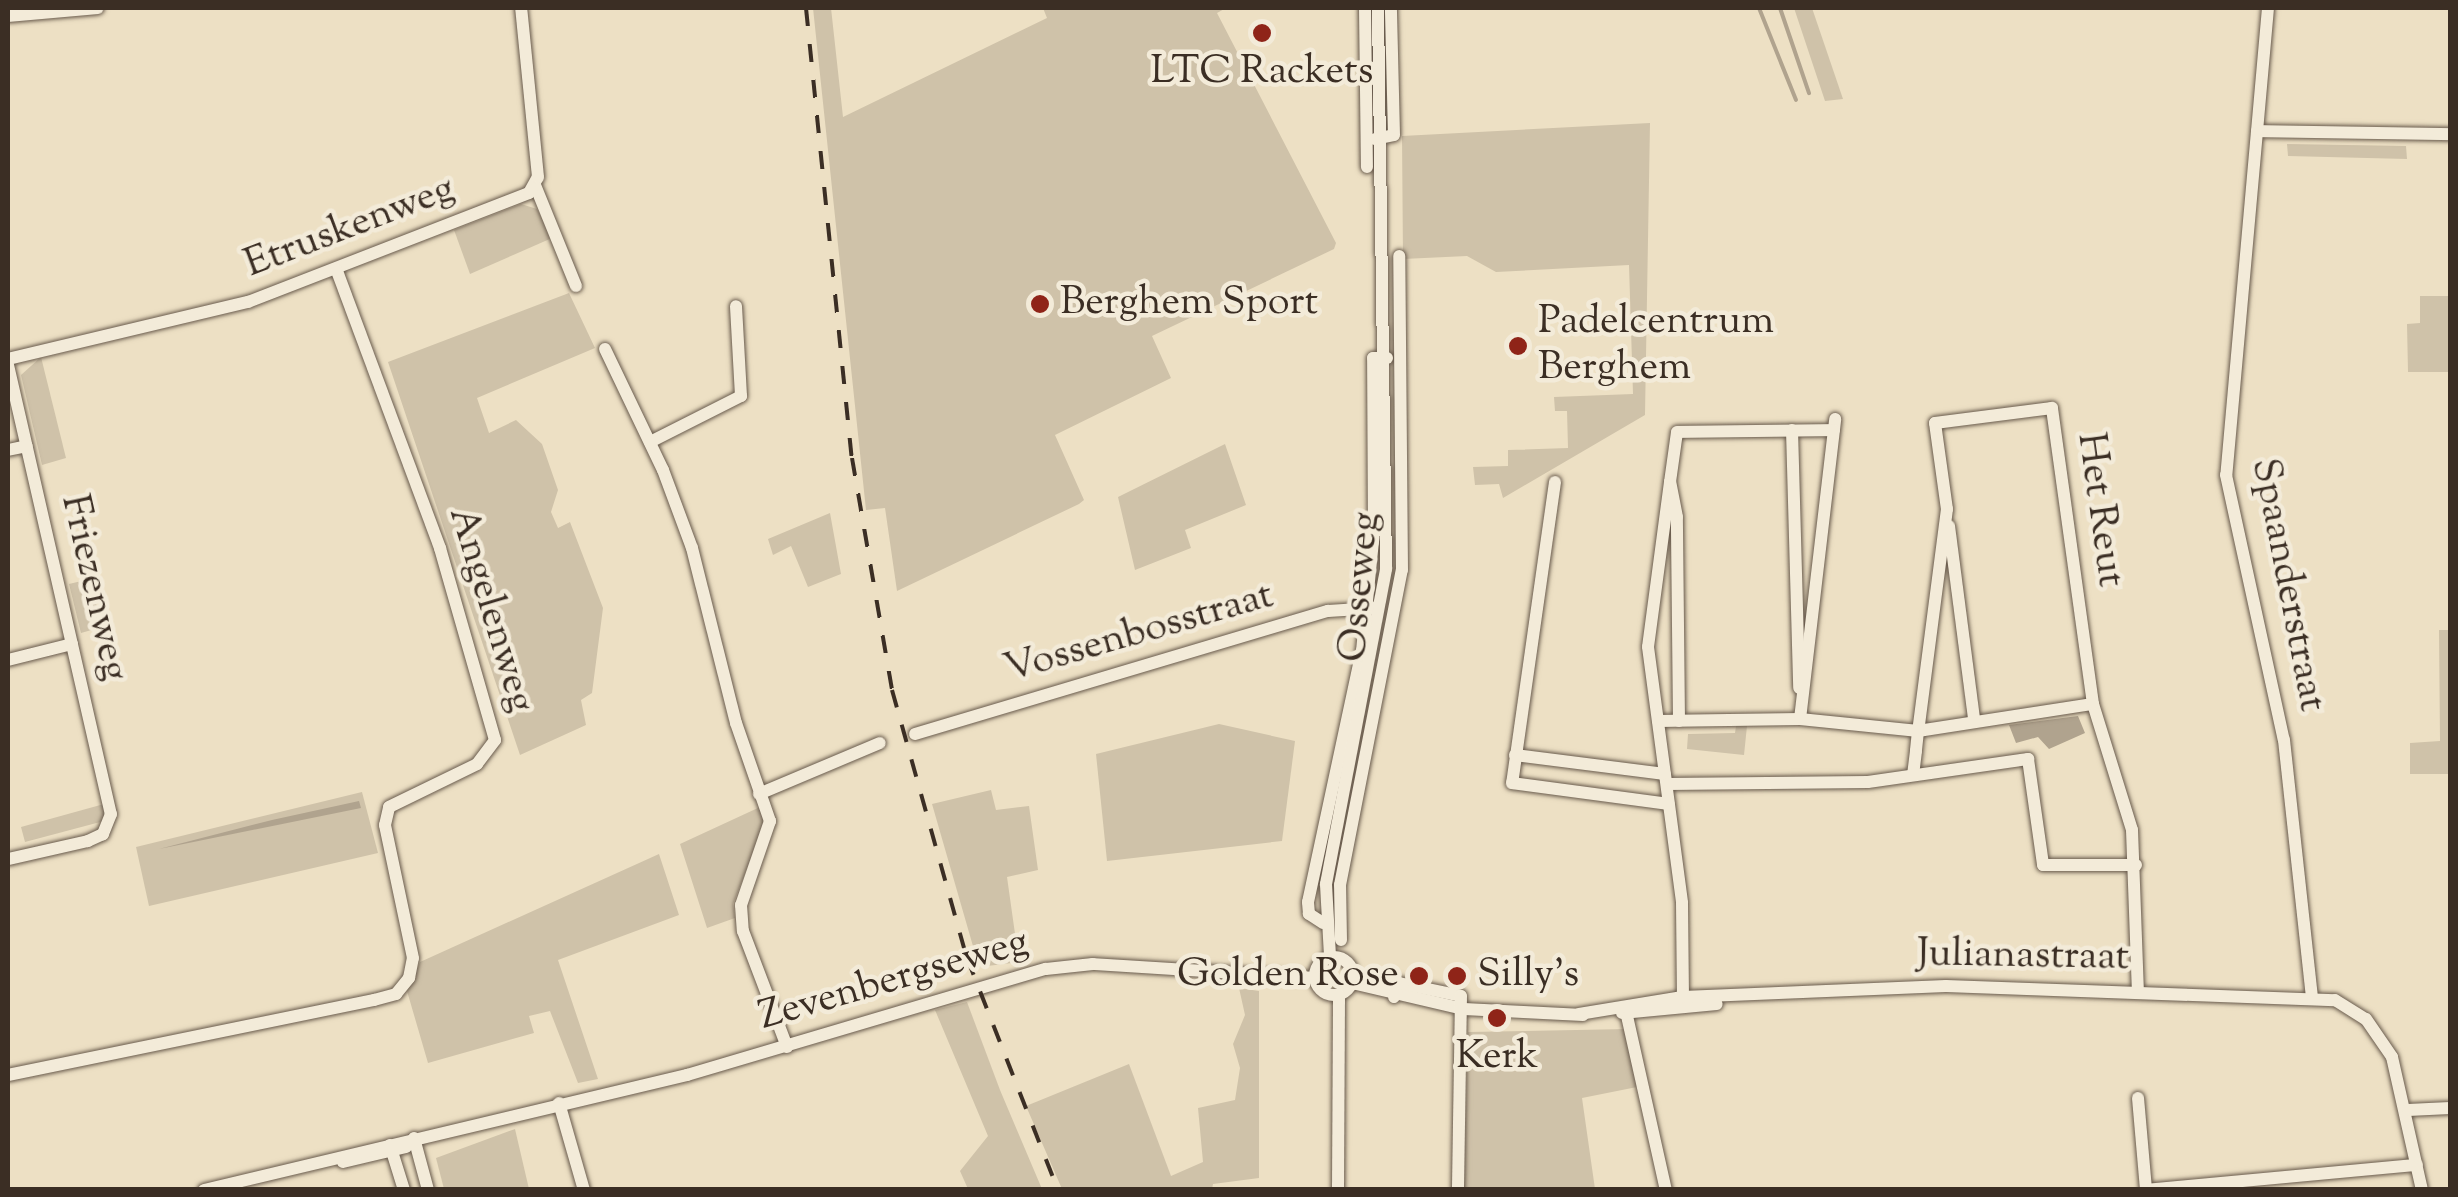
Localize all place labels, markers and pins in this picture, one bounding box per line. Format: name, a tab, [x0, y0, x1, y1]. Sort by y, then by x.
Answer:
marker: LTC Rackets	[1251, 22, 1273, 44]
place label: LTC Rackets	[1151, 49, 1373, 97]
place label: Berghem Sport	[1060, 280, 1318, 328]
marker: Berghem Sport	[1029, 293, 1051, 315]
place label: Padelcentrum Berghem	[1538, 299, 1774, 393]
marker: Padelcentrum Berghem	[1507, 335, 1529, 357]
place label: Golden Rose	[1177, 952, 1399, 1000]
place label: Silly's	[1477, 952, 1579, 1000]
marker: Golden Rose	[1408, 965, 1430, 987]
marker: Silly's	[1446, 965, 1468, 987]
marker: Kerk	[1486, 1007, 1508, 1029]
place label: Kerk	[1456, 1034, 1538, 1082]

